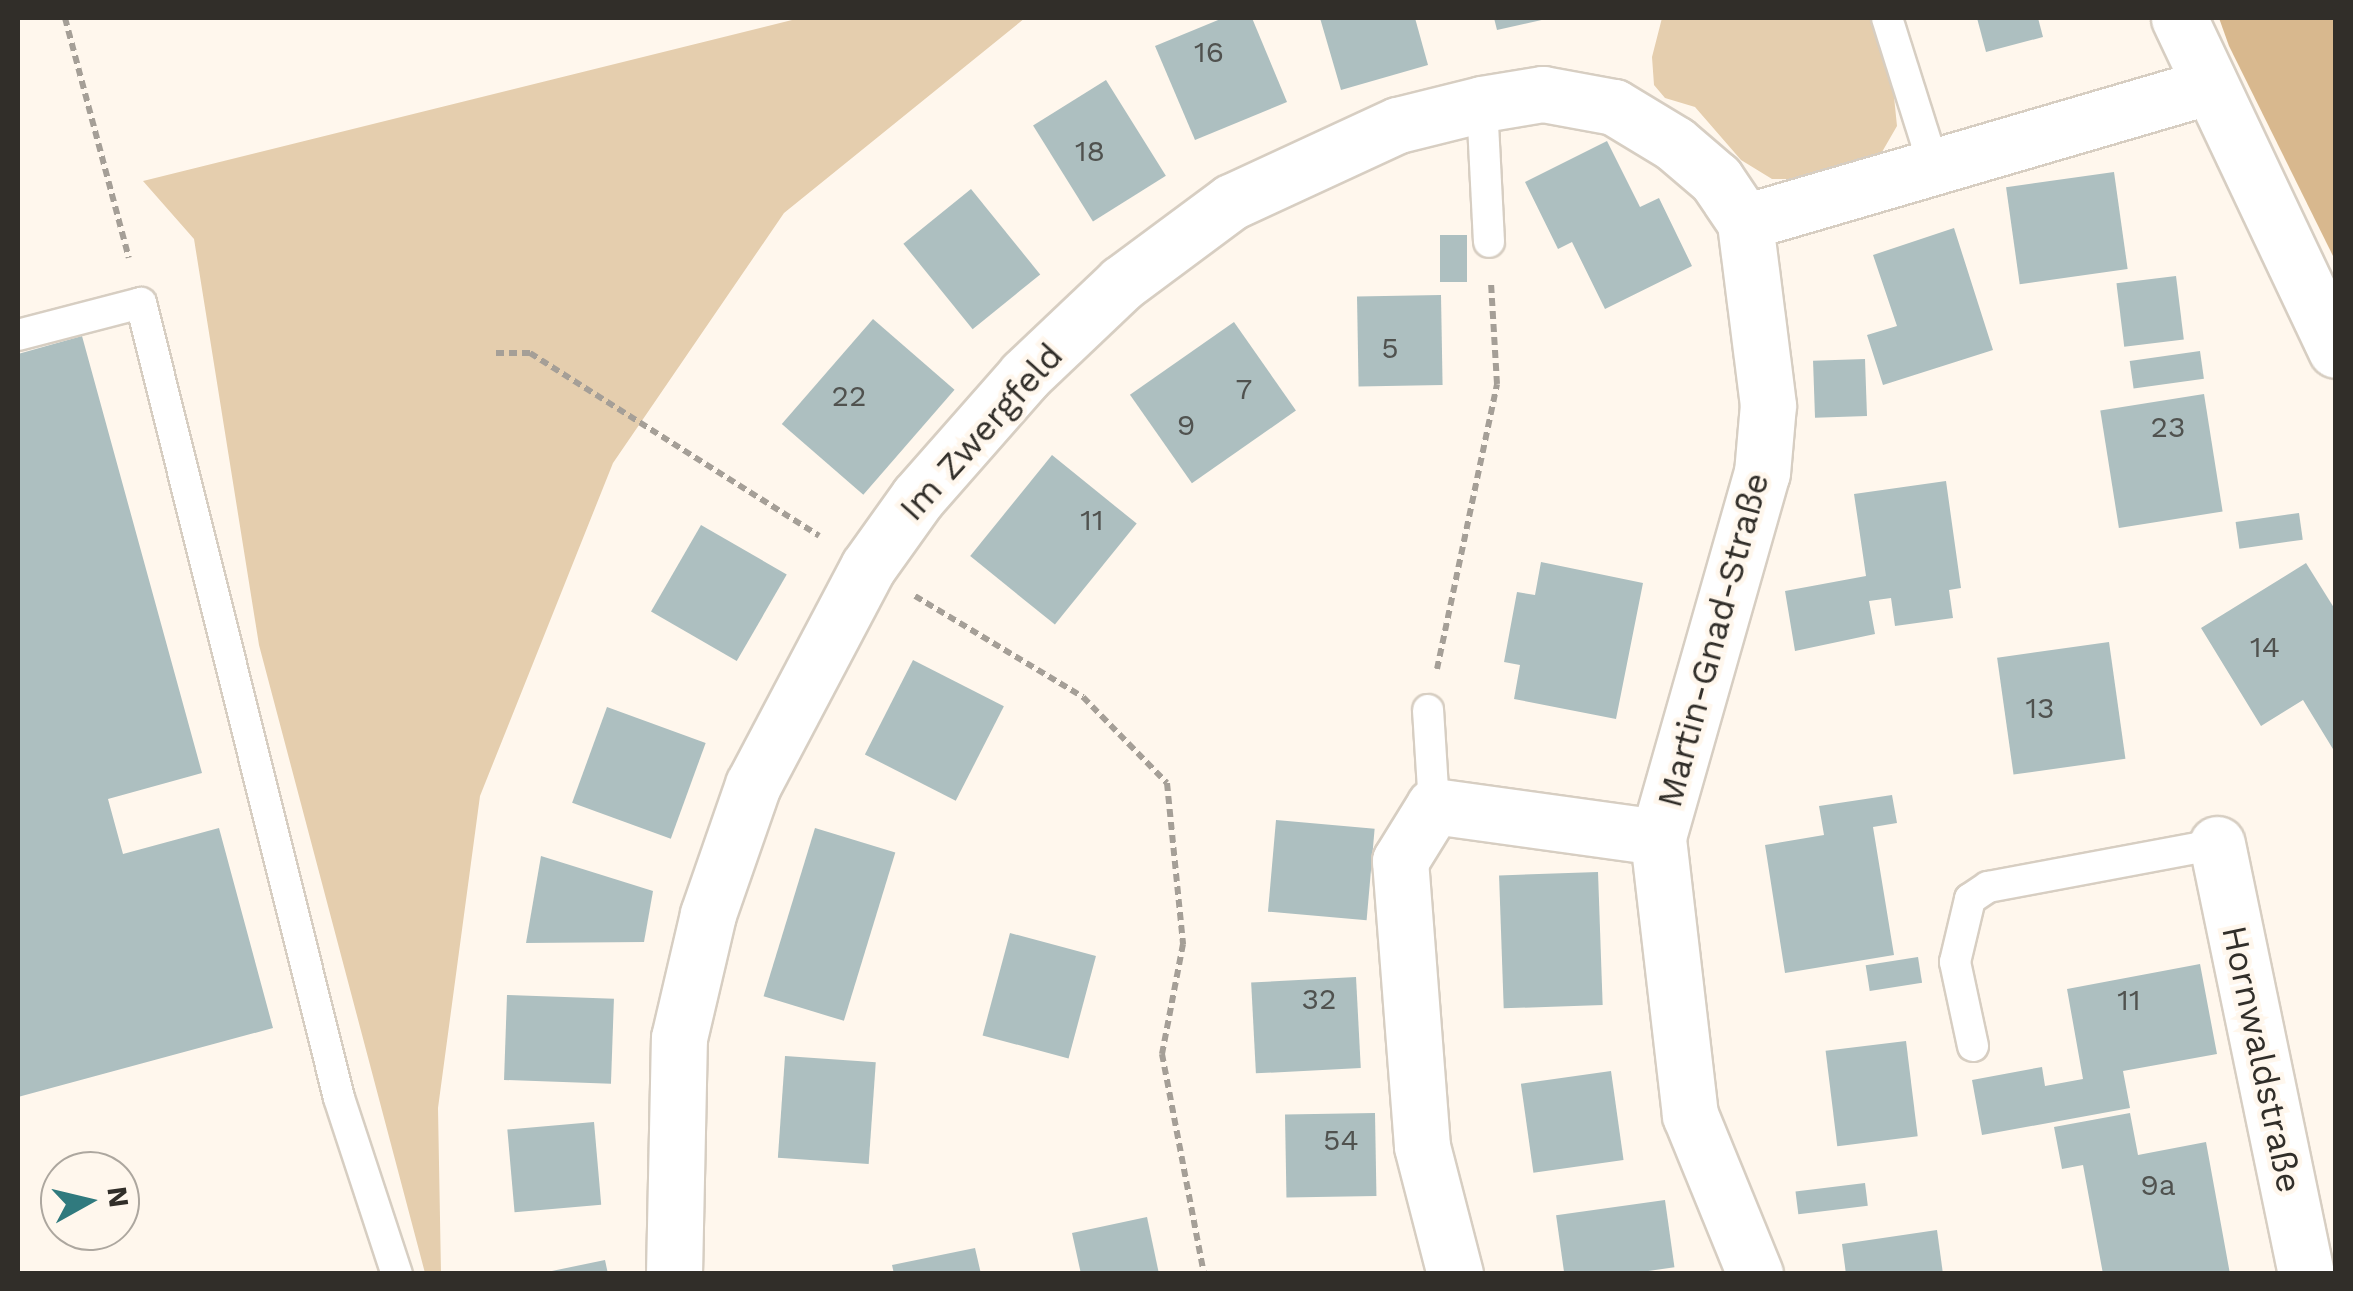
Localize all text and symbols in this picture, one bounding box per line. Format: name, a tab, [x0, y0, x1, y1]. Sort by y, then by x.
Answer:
house number: 16	[1194, 34, 1224, 70]
house number: 18	[1075, 133, 1105, 169]
house number: 5	[1381, 330, 1399, 366]
street label: Im Zwergfeld	[891, 335, 1071, 529]
house number: 7	[1236, 371, 1252, 407]
house number: 22	[832, 378, 866, 414]
house number: 9	[1177, 407, 1195, 443]
house number: 23	[2151, 409, 2185, 445]
street label: Martin-Gnad-Straße	[1648, 468, 1778, 812]
house number: 11	[1080, 502, 1104, 538]
house number: 14	[2250, 629, 2280, 665]
house number: 13	[2025, 690, 2055, 726]
street label: Hornwaldstraße	[2213, 922, 2311, 1196]
house number: 32	[1302, 981, 1336, 1017]
house number: 11	[2117, 982, 2141, 1018]
house number: 54	[1323, 1122, 1359, 1158]
north arrow	[40, 1151, 140, 1251]
house number: 9a	[2140, 1167, 2176, 1203]
text: N	[100, 1184, 136, 1210]

